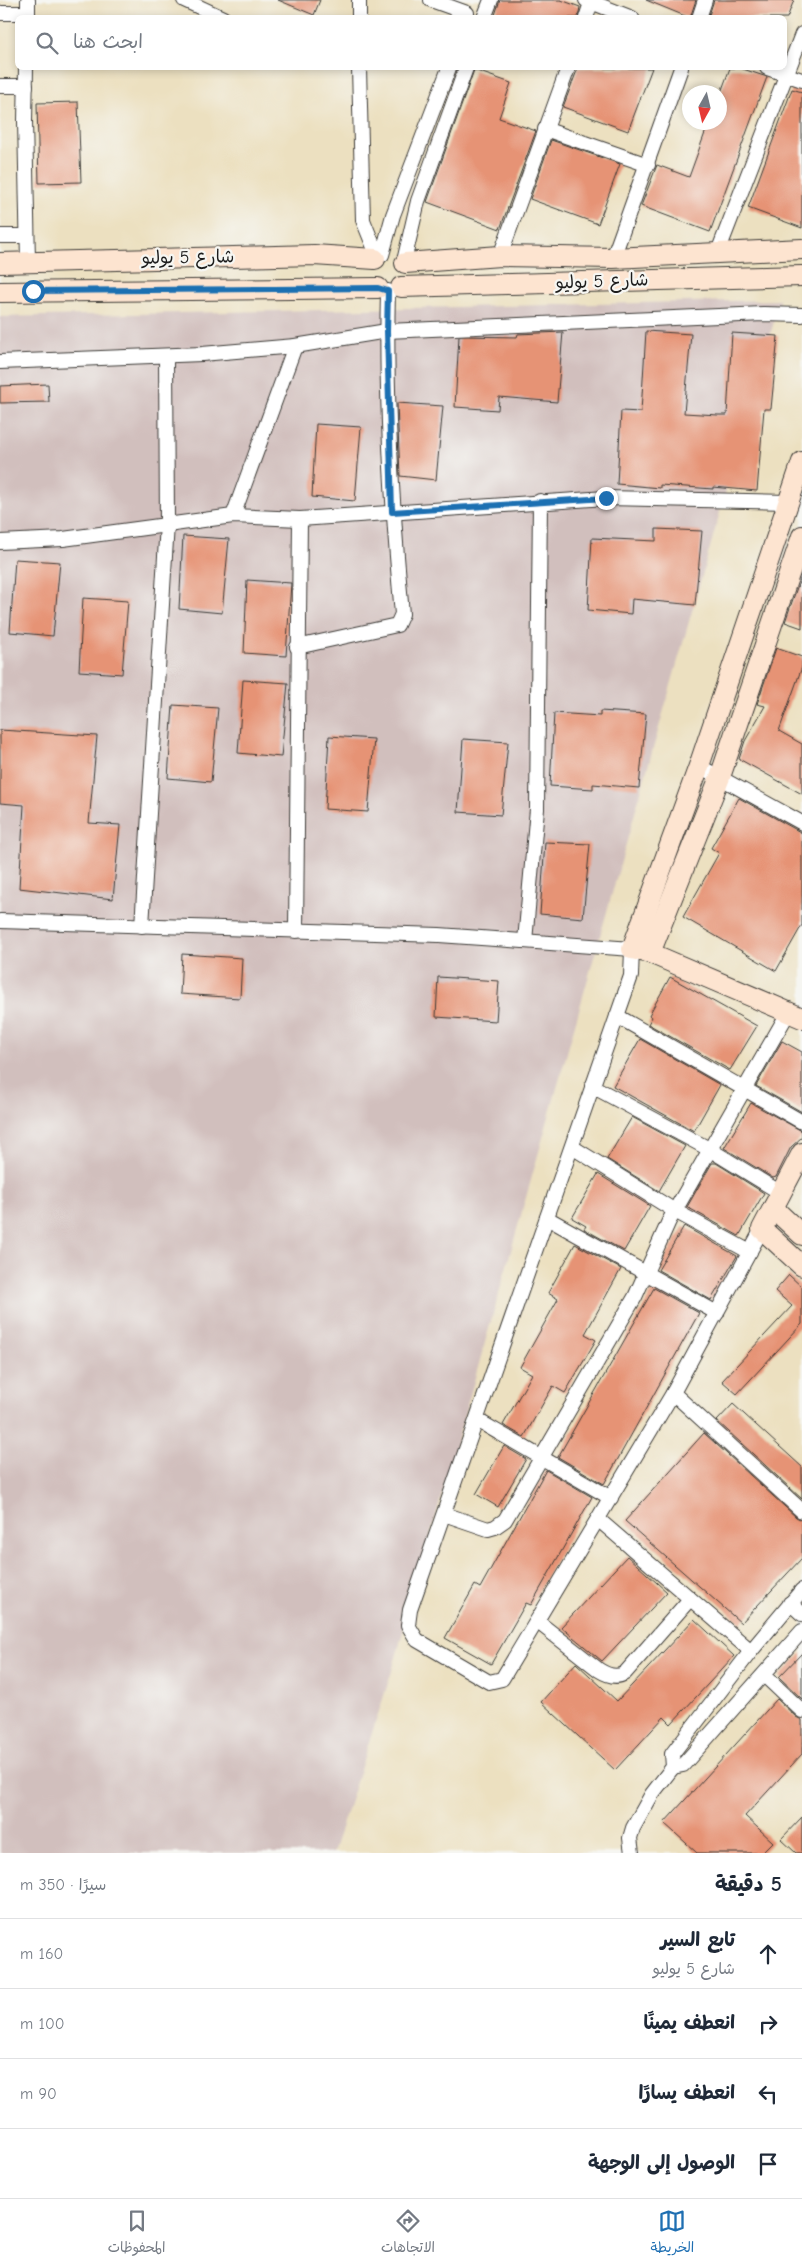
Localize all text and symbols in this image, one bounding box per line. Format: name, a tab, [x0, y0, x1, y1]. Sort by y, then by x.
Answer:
search box	[15, 15, 787, 70]
icon: search	[33, 29, 61, 57]
text: ابحث هنا	[73, 31, 143, 53]
north arrow	[682, 85, 727, 130]
street label: شارع 5 يوليو	[140, 246, 235, 270]
street label: شارع 5 يوليو	[554, 269, 649, 295]
route start	[22, 280, 45, 303]
route end	[595, 487, 618, 510]
text: 5 دقيقة	[715, 1872, 782, 1896]
text: سيرًا · 350 m	[20, 1876, 106, 1894]
text: تابع السير	[661, 1929, 735, 1951]
icon: ahead	[754, 1940, 782, 1968]
text: 160 m	[20, 1945, 63, 1963]
text: شارع 5 يوليو	[653, 1960, 735, 1978]
icon: right	[754, 2010, 782, 2038]
text: انعطف يمينًا	[643, 2012, 735, 2034]
text: 100 m	[20, 2015, 64, 2033]
icon: left	[754, 2080, 782, 2108]
text: انعطف يسارًا	[638, 2082, 735, 2104]
text: 90 m	[20, 2085, 57, 2103]
icon: arrive	[754, 2150, 782, 2178]
text: الوصول إلى الوجهة	[588, 2152, 735, 2174]
tab: المحفوظات	[108, 2207, 165, 2260]
tab: الاتجاهات	[381, 2207, 435, 2260]
tab: الخريطة	[651, 2207, 694, 2260]

